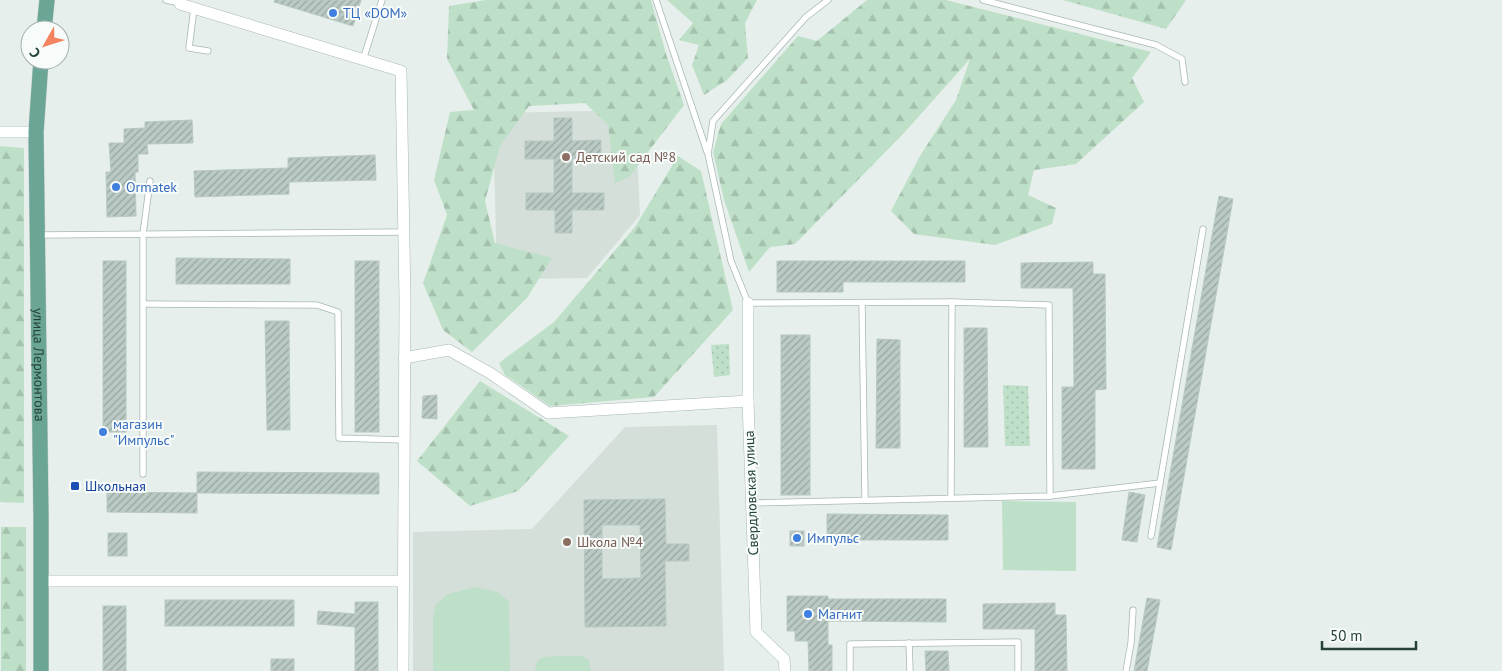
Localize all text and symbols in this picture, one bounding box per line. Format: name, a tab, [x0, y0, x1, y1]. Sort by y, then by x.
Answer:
place label: ТЦ «DOM»	[343, 4, 408, 22]
marker: ТЦ «DOM»	[327, 7, 339, 19]
north arrow	[20, 20, 70, 70]
text: С	[25, 44, 44, 62]
place label: Детский сад №8	[576, 148, 676, 166]
marker: Детский сад №8	[560, 151, 572, 163]
place label: Ormatek	[126, 178, 177, 196]
marker: Ormatek	[110, 181, 122, 193]
street label: улица Лермонтова	[29, 308, 49, 422]
place label: магазин "Импульс"	[113, 415, 174, 449]
marker: магазин "Импульс"	[97, 426, 109, 438]
street label: Свердловская улица	[740, 430, 762, 556]
place label: Школьная	[85, 477, 146, 495]
marker: Школьная	[69, 480, 81, 492]
place label: Импульс	[807, 529, 859, 547]
marker: Импульс	[791, 532, 803, 544]
place label: Школа №4	[577, 533, 643, 551]
marker: Школа №4	[561, 536, 573, 548]
place label: Магнит	[818, 605, 862, 623]
marker: Магнит	[802, 608, 814, 620]
scale bar	[1322, 618, 1416, 650]
text: 50 m	[1330, 626, 1363, 645]

